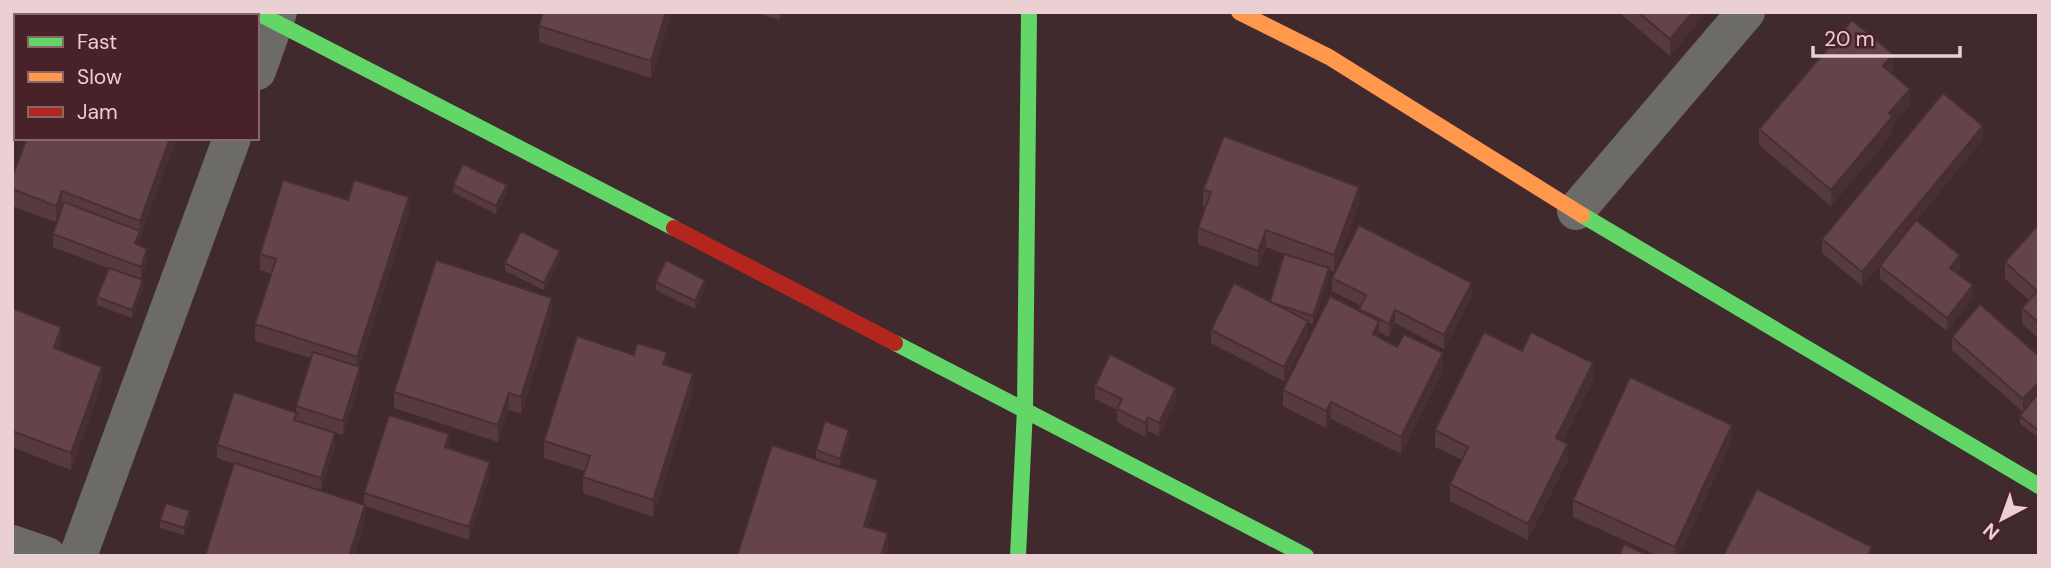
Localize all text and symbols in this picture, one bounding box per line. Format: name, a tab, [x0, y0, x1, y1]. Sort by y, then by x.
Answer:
legend	[14, 14, 259, 140]
scale bar	[1813, 14, 1960, 58]
text: 20 m	[1824, 25, 1875, 53]
text: Fast	[77, 28, 117, 56]
text: Slow	[77, 63, 122, 91]
text: Jam	[77, 98, 118, 126]
north arrow	[1967, 484, 2037, 554]
text: N	[1978, 517, 2005, 545]

